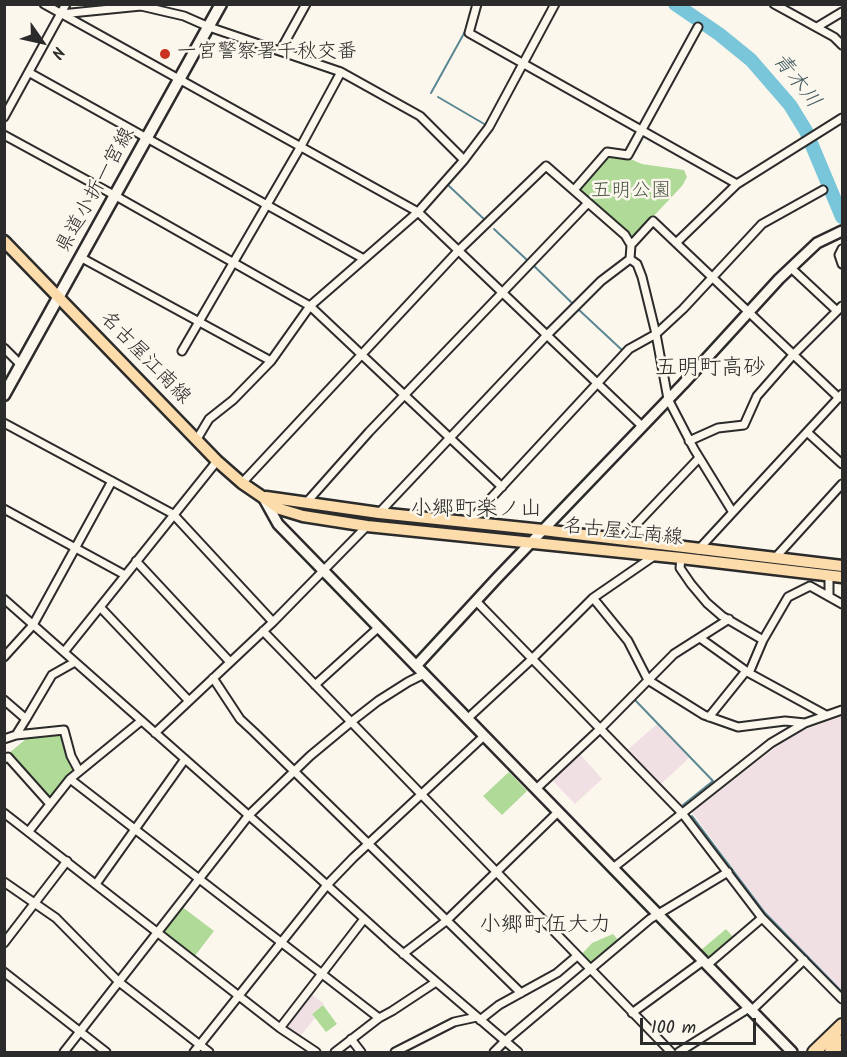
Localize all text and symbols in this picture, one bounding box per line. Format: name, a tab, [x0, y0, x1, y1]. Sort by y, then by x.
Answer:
north arrow	[12, 12, 72, 72]
text: N	[44, 41, 71, 64]
place label: 一宮警察署千秋交番	[177, 42, 357, 66]
marker: 一宮警察署千秋交番	[158, 47, 172, 61]
water label: 青木川	[766, 49, 824, 115]
street label: 県道小折一宮線	[53, 124, 141, 258]
park label: 五明公園	[591, 181, 671, 205]
street label: 名古屋江南線	[94, 308, 194, 410]
district label: 五明町高砂	[655, 357, 765, 383]
district label: 小郷町楽ノ山	[410, 498, 542, 524]
street label: 名古屋江南線	[562, 516, 684, 552]
district label: 小郷町伍大力	[479, 914, 611, 940]
scale bar	[643, 1006, 758, 1044]
text: 100 m	[651, 1014, 696, 1043]

